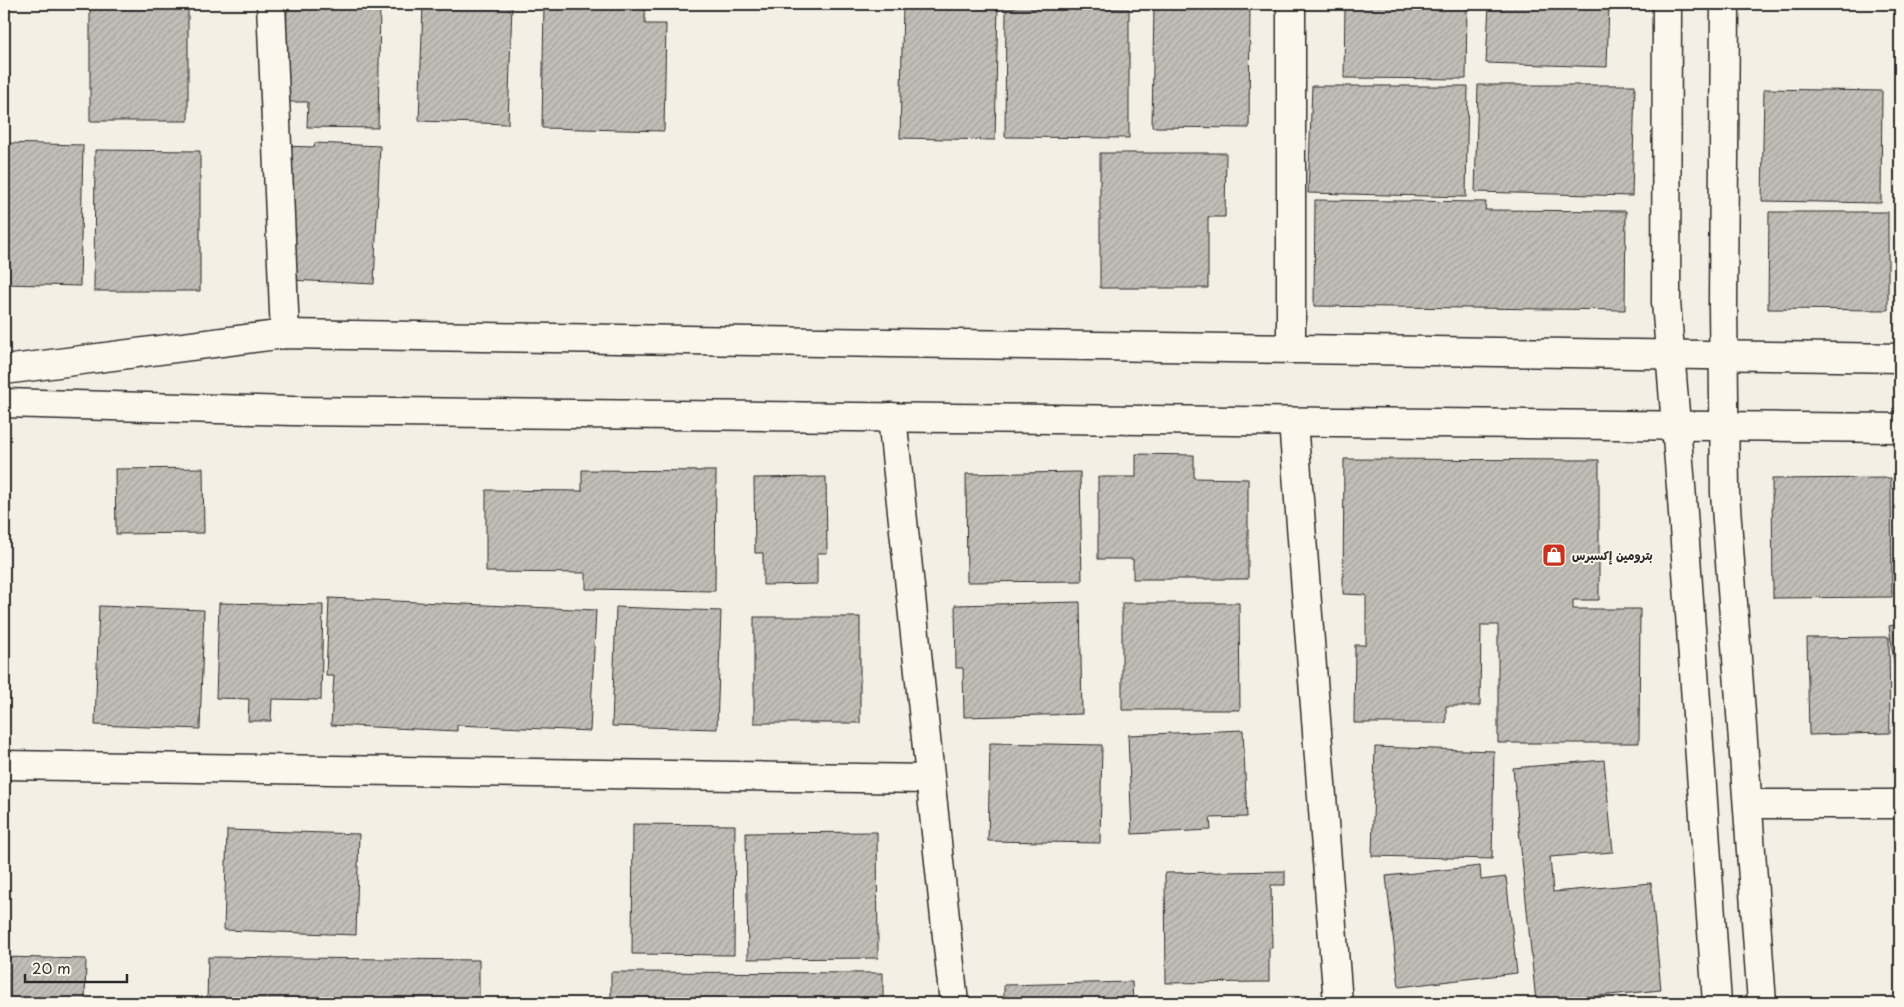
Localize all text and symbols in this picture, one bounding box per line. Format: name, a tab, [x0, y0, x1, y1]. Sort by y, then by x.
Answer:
shop icon: بترومين إكسبرس	[1541, 542, 1567, 568]
place label: بترومين إكسبرس	[1572, 546, 1653, 565]
scale bar	[25, 952, 128, 984]
text: 20 m	[32, 956, 71, 979]

